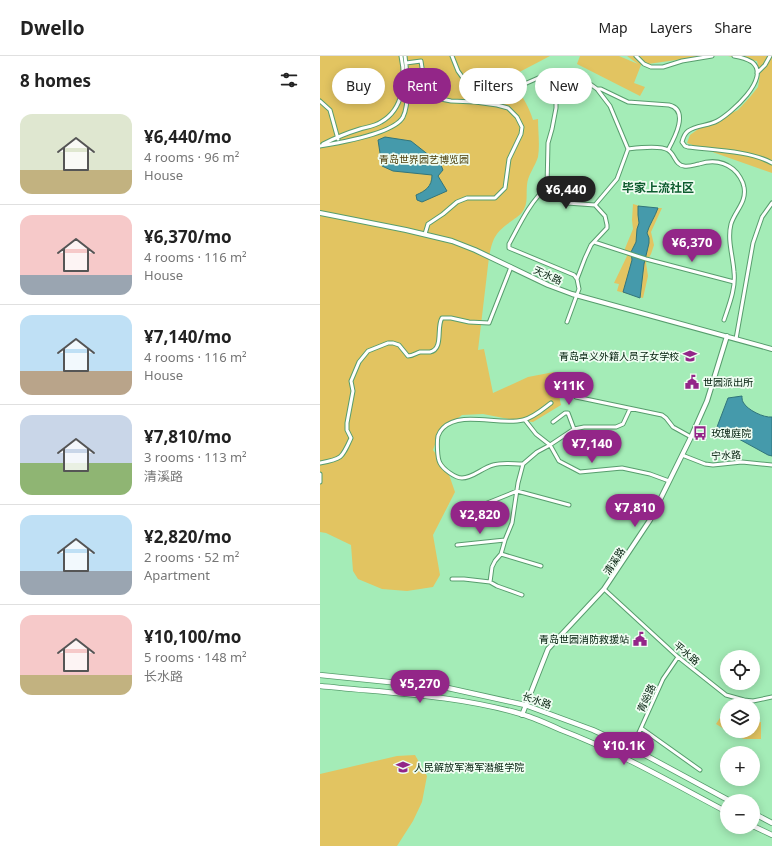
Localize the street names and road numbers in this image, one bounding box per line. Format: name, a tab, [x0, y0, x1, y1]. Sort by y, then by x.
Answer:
street label: 天水路	[531, 263, 565, 287]
street label: 宁水路	[711, 447, 741, 463]
street label: 清溪路	[600, 545, 628, 577]
street label: 平水路	[671, 638, 703, 668]
street label: 青峪路	[634, 681, 658, 715]
street label: 长水路	[521, 688, 553, 712]

